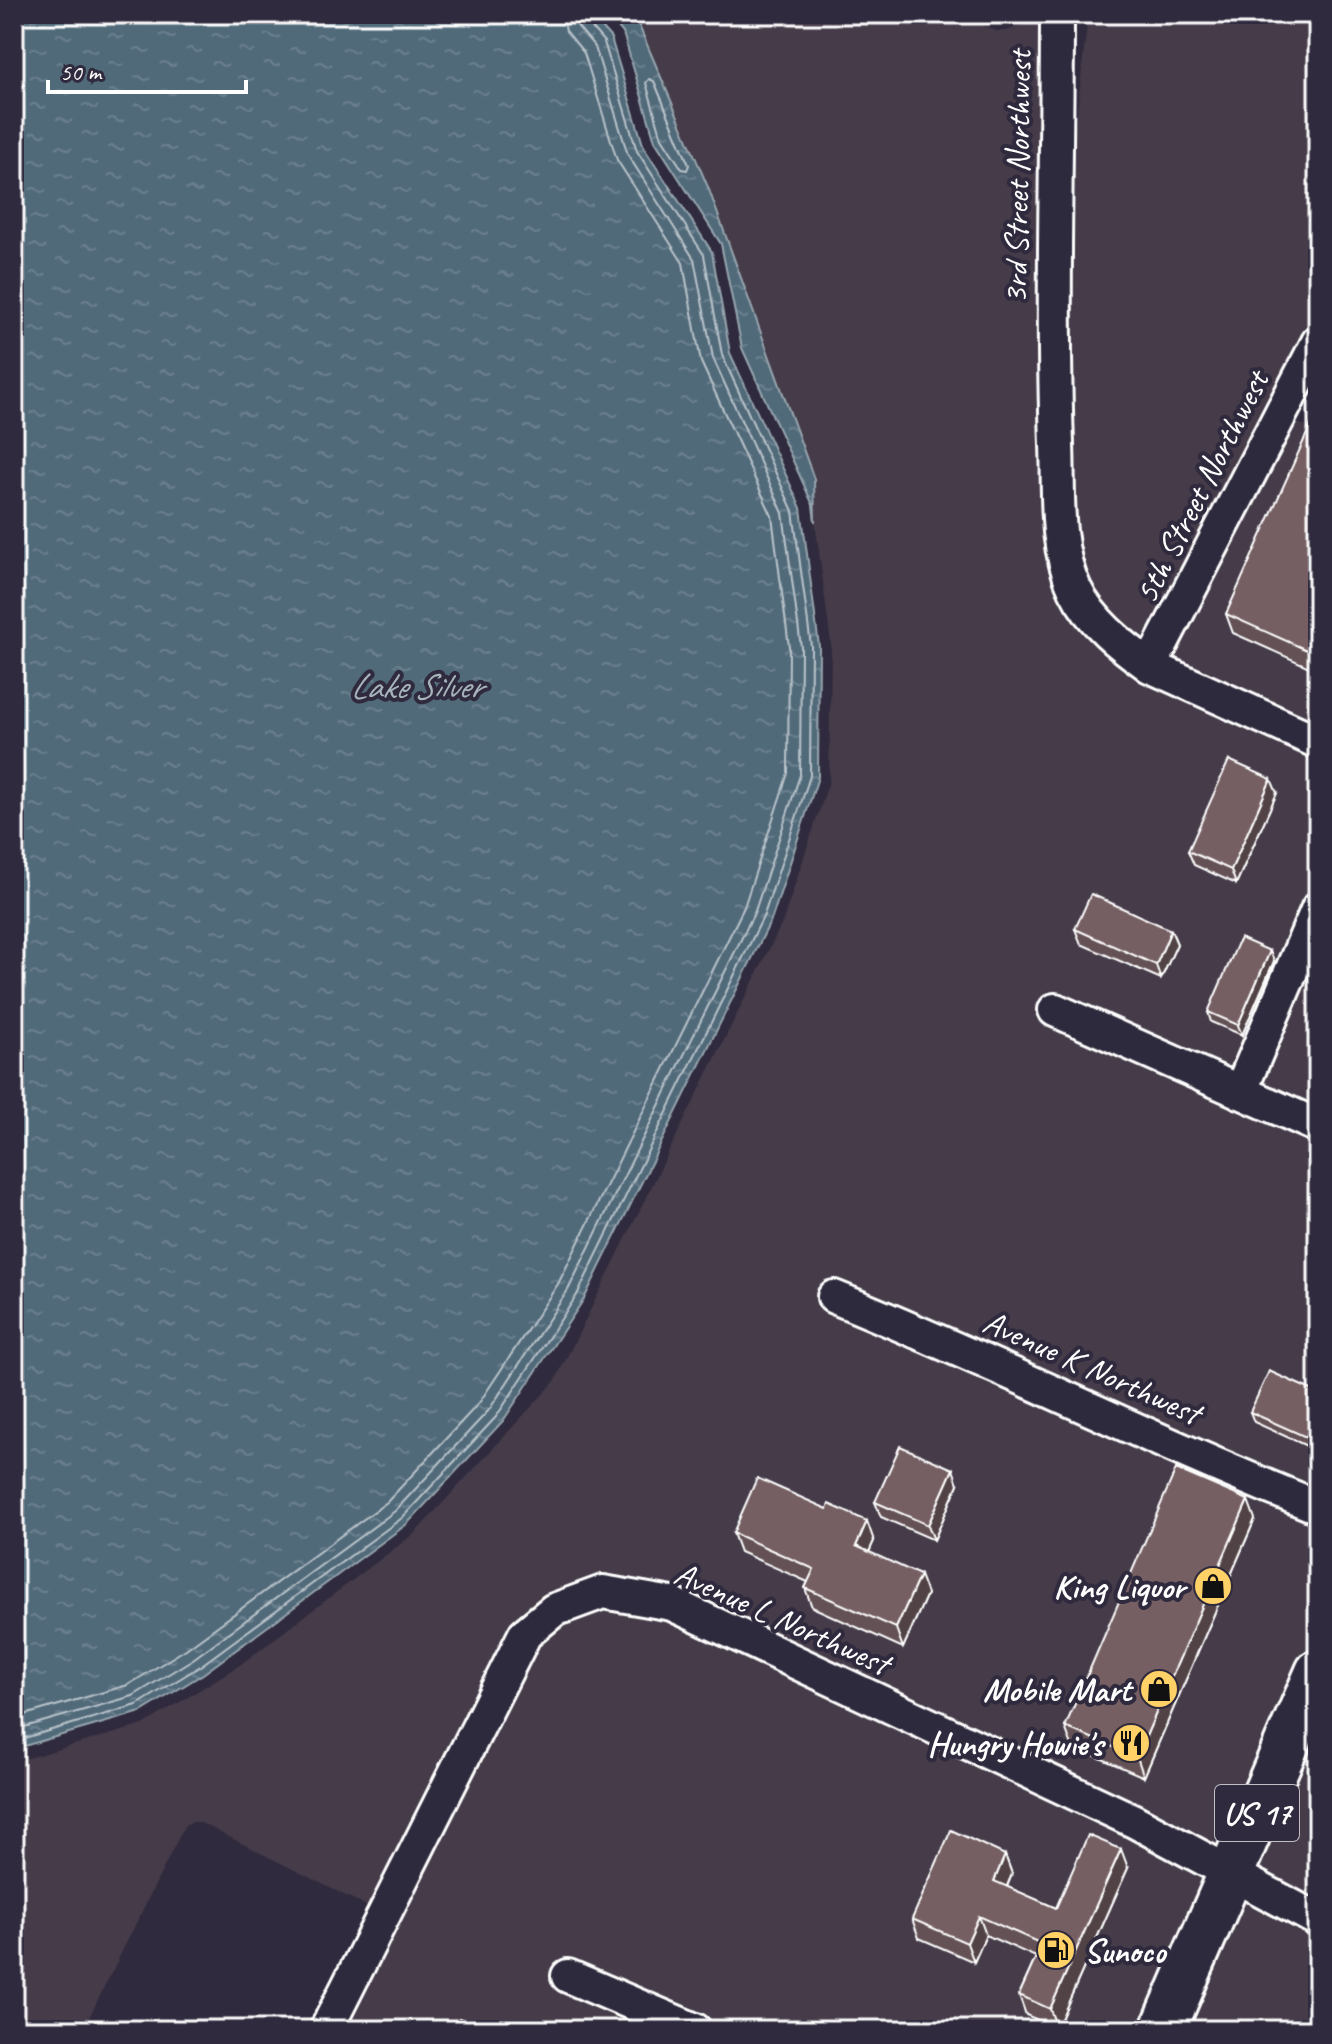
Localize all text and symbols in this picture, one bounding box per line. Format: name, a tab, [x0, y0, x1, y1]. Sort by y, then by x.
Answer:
scale bar	[48, 44, 246, 94]
street label: 3rd Street Northwest	[993, 46, 1041, 304]
text: 50 m	[60, 57, 103, 87]
street label: 5th Street Northwest	[1124, 360, 1280, 610]
water label: Lake Silver	[350, 663, 488, 709]
street label: Avenue K Northwest	[977, 1300, 1212, 1436]
street label: Avenue L Northwest	[668, 1551, 900, 1686]
place label: King Liquor	[1053, 1565, 1189, 1608]
shop icon: King Liquor	[1192, 1565, 1234, 1607]
place label: Mobile Mart	[983, 1668, 1135, 1711]
shop icon: Mobile Mart	[1138, 1668, 1180, 1710]
place label: Hungry Howie's	[928, 1722, 1106, 1765]
restaurant icon: Hungry Howie's	[1110, 1722, 1152, 1764]
road number: US 17	[1215, 1785, 1299, 1841]
fuel station icon: Sunoco	[1035, 1929, 1077, 1971]
place label: Sunoco	[1084, 1929, 1168, 1972]

